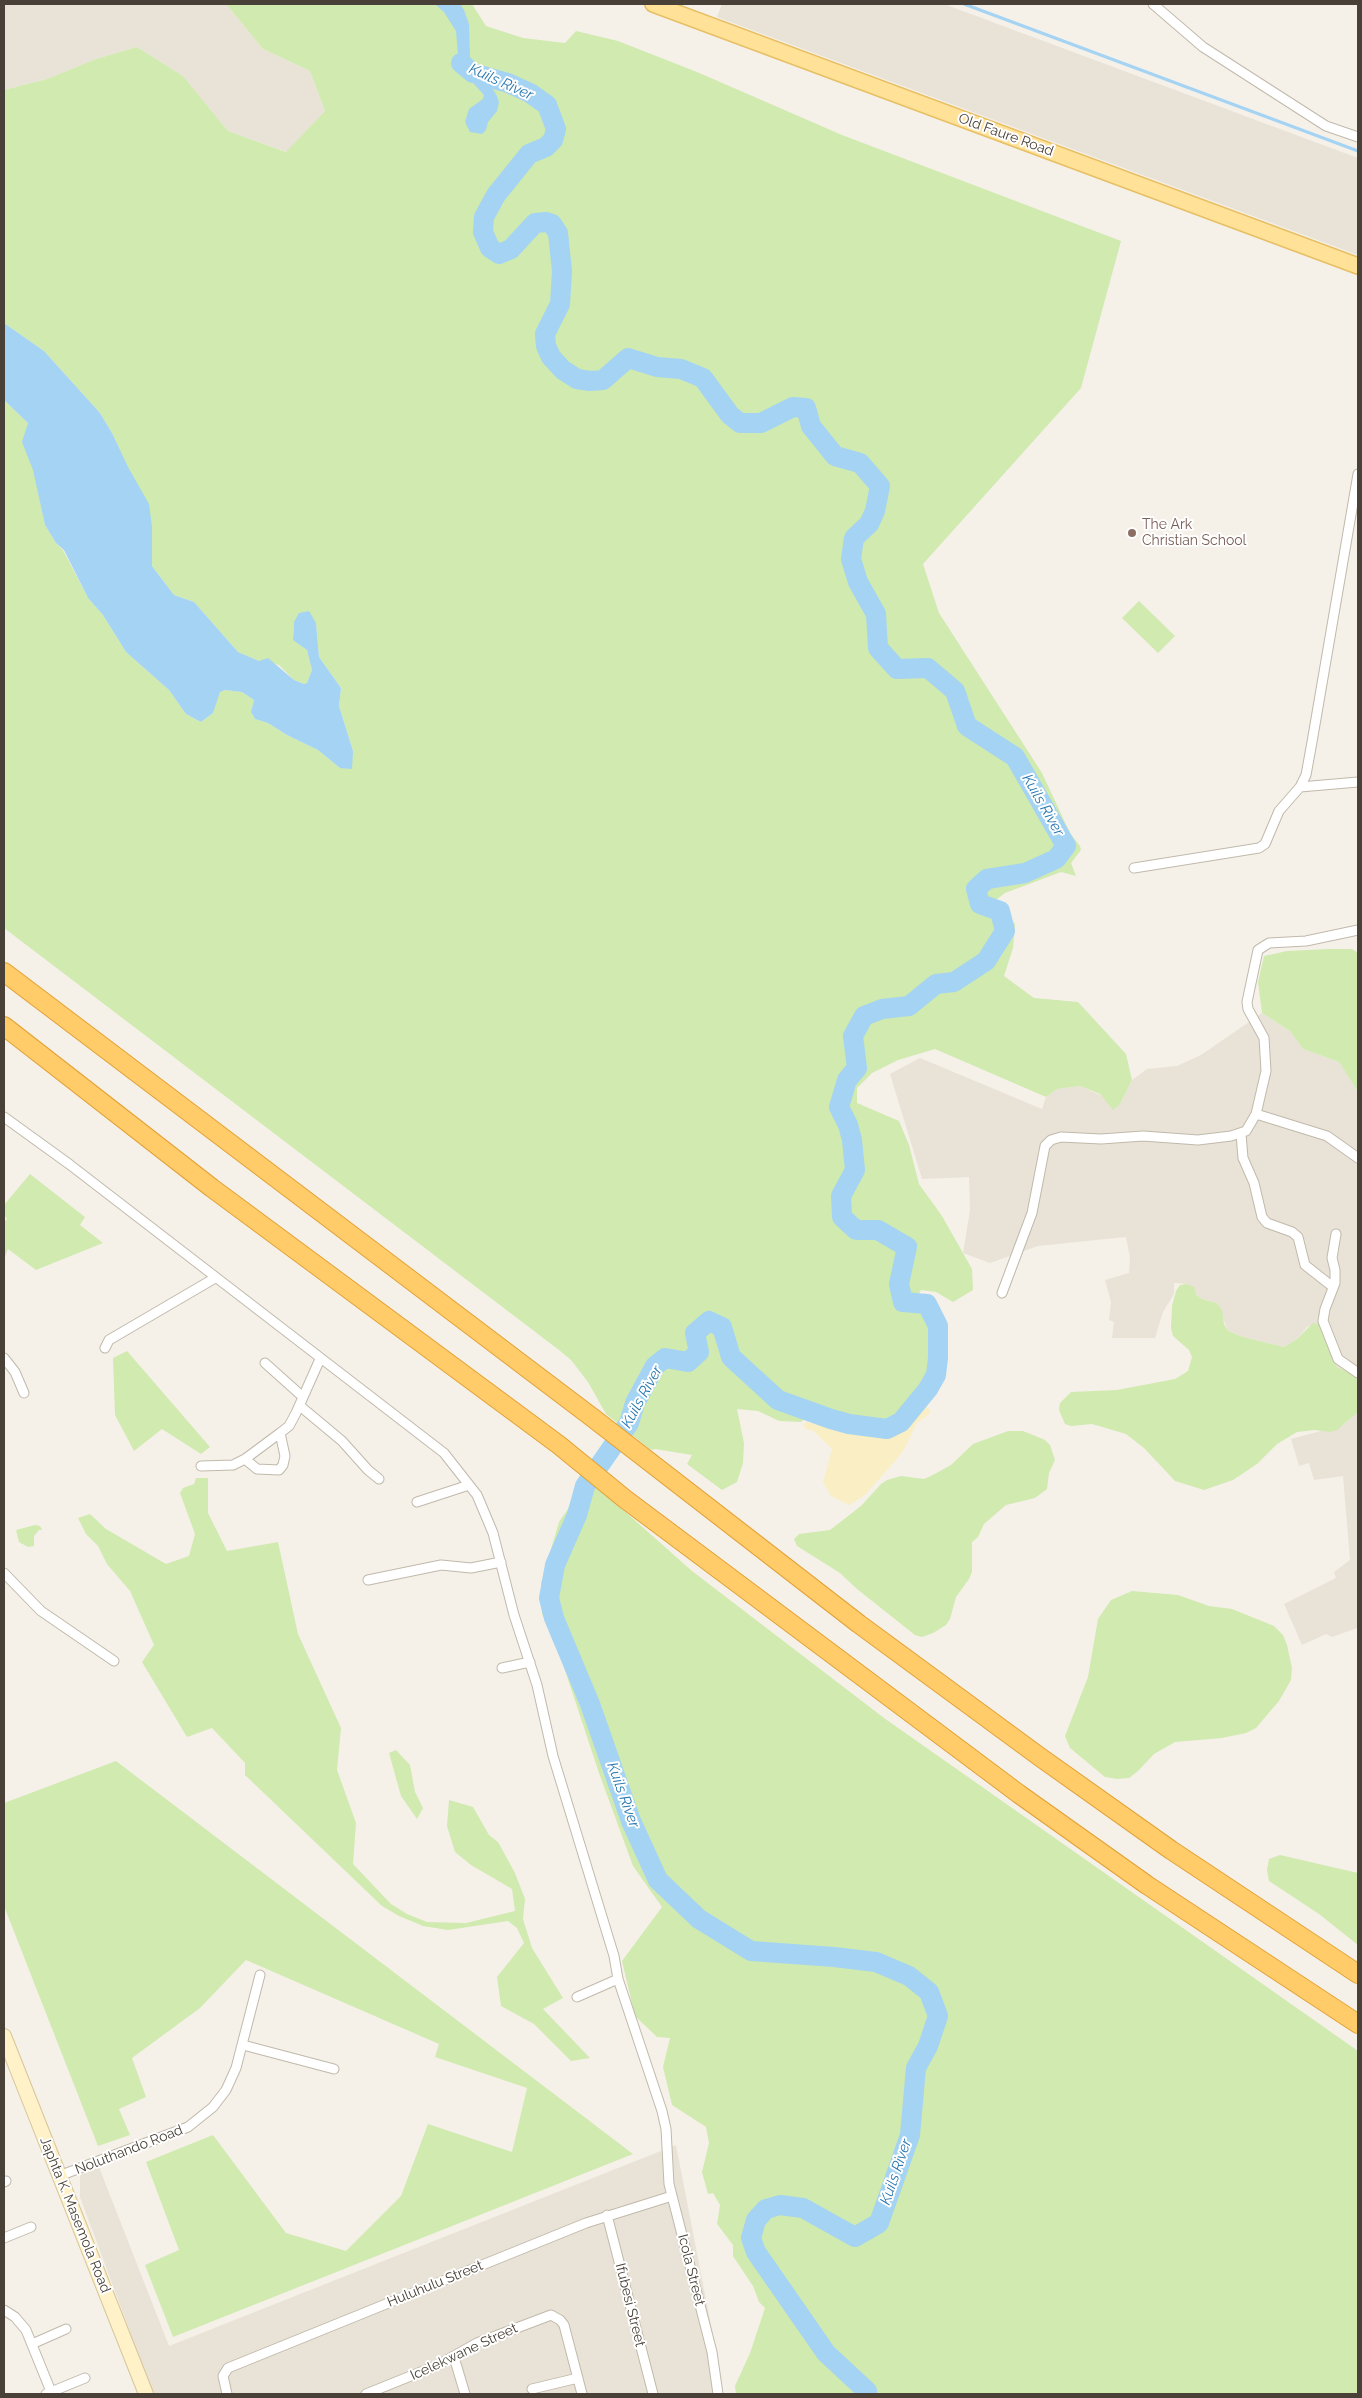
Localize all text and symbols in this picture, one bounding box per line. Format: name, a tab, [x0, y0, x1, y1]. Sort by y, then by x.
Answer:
water label: Kuils River	[466, 60, 536, 104]
street label: Old Faure Road	[956, 110, 1056, 160]
place label: The Ark Christian School	[1142, 517, 1246, 550]
marker: The Ark Christian School	[1126, 527, 1138, 539]
water label: Kuils River	[1018, 771, 1068, 839]
water label: Kuils River	[618, 1363, 666, 1431]
water label: Kuils River	[603, 1760, 643, 1830]
street label: Noluthando Road	[73, 2122, 185, 2178]
street label: Japhta K. Masemola Road	[36, 2135, 114, 2295]
water label: Kuils River	[876, 2137, 916, 2207]
street label: Icola Street	[674, 2232, 708, 2308]
street label: Huluhulu Street	[385, 2257, 485, 2311]
street label: Ifubesi Street	[612, 2262, 648, 2348]
street label: Icelekwane Street	[408, 2320, 520, 2384]

